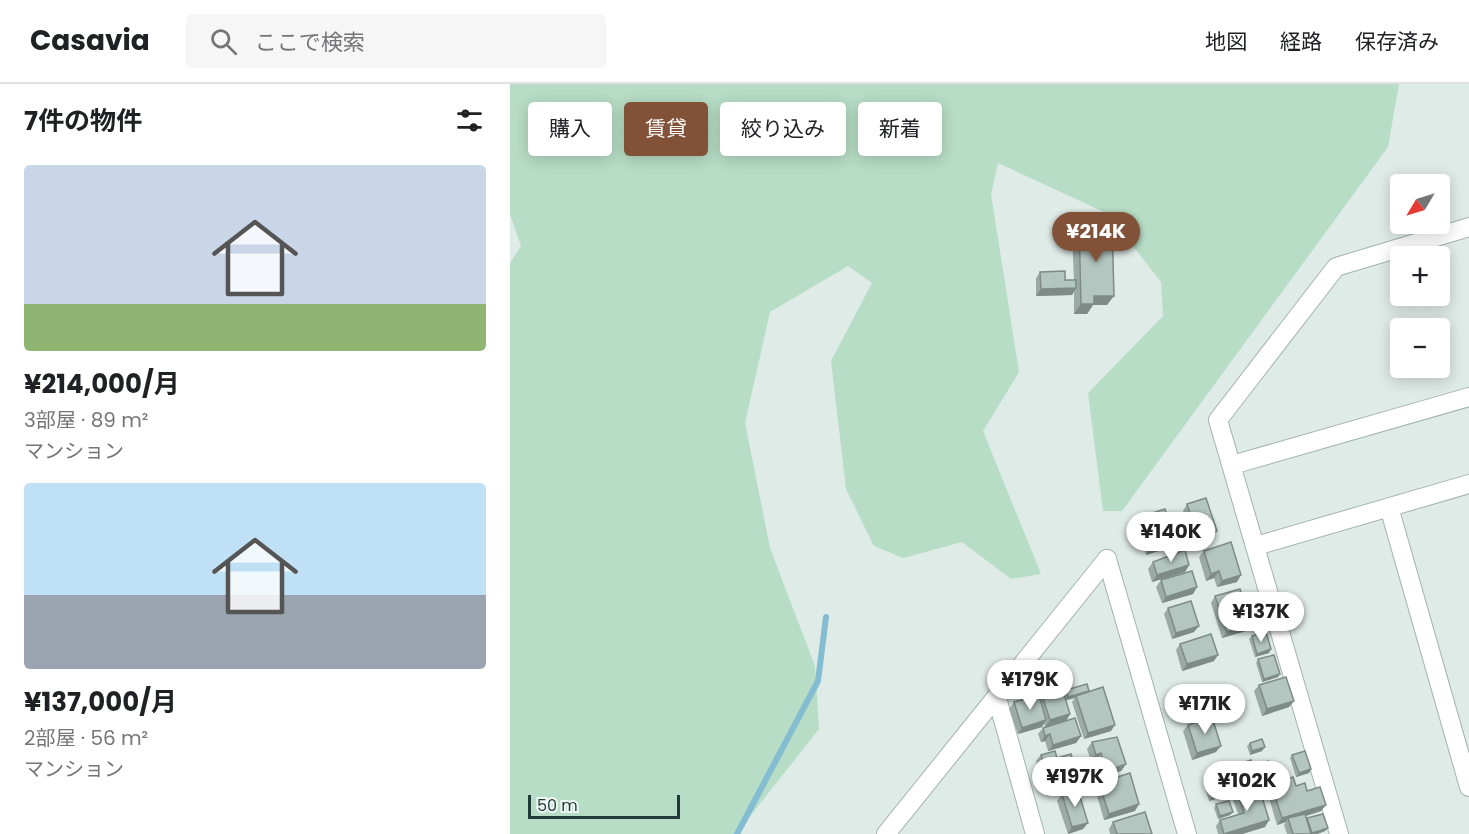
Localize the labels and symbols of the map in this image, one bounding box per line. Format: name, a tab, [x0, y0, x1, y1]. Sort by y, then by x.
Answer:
north arrow	[1390, 174, 1450, 234]
pin: ¥214K	[1054, 212, 1138, 263]
pin: ¥140K	[1129, 512, 1213, 563]
pin: ¥137K	[1219, 592, 1303, 643]
pin: ¥179K	[988, 660, 1072, 711]
pin: ¥171K	[1163, 684, 1247, 735]
pin: ¥197K	[1033, 757, 1117, 808]
pin: ¥102K	[1205, 761, 1289, 812]
scale bar	[528, 792, 680, 820]

